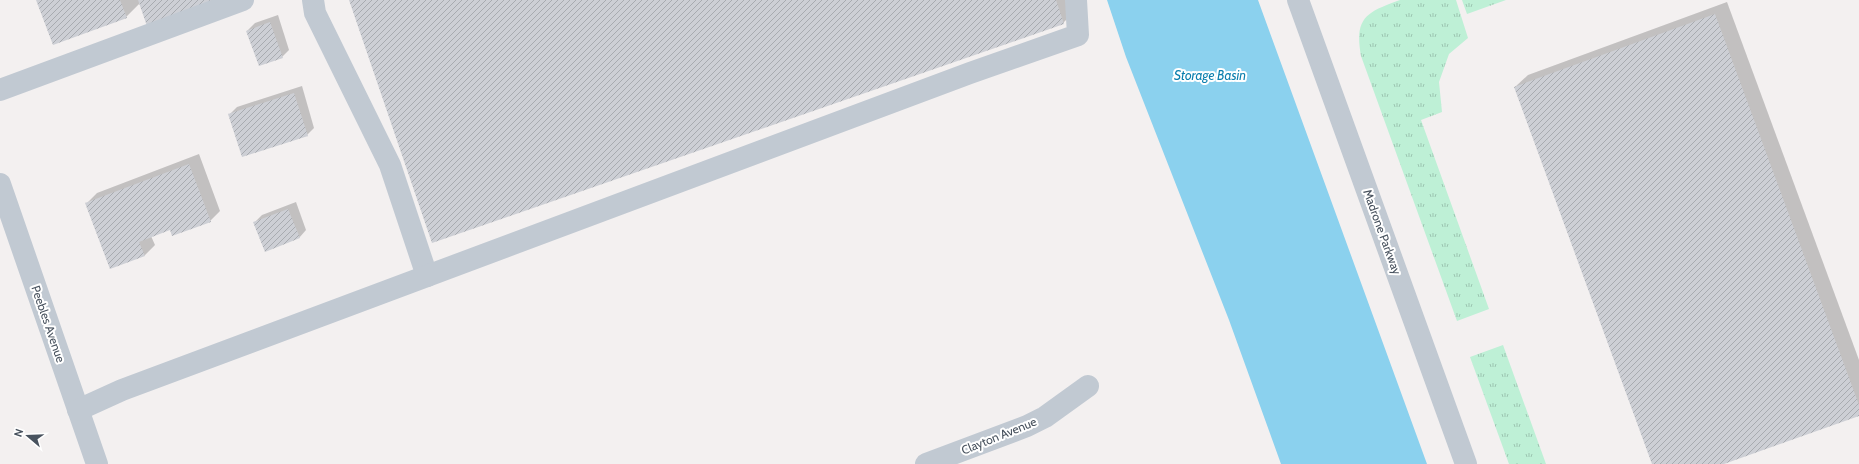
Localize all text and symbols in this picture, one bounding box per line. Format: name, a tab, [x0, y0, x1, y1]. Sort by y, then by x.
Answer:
water label: Storage Basin	[1174, 67, 1246, 83]
street label: Madrone Parkway	[1360, 187, 1405, 277]
street label: Peebles Avenue	[28, 283, 69, 364]
street label: Clayton Avenue	[959, 414, 1039, 457]
north arrow	[8, 416, 48, 456]
text: N	[11, 427, 26, 439]

